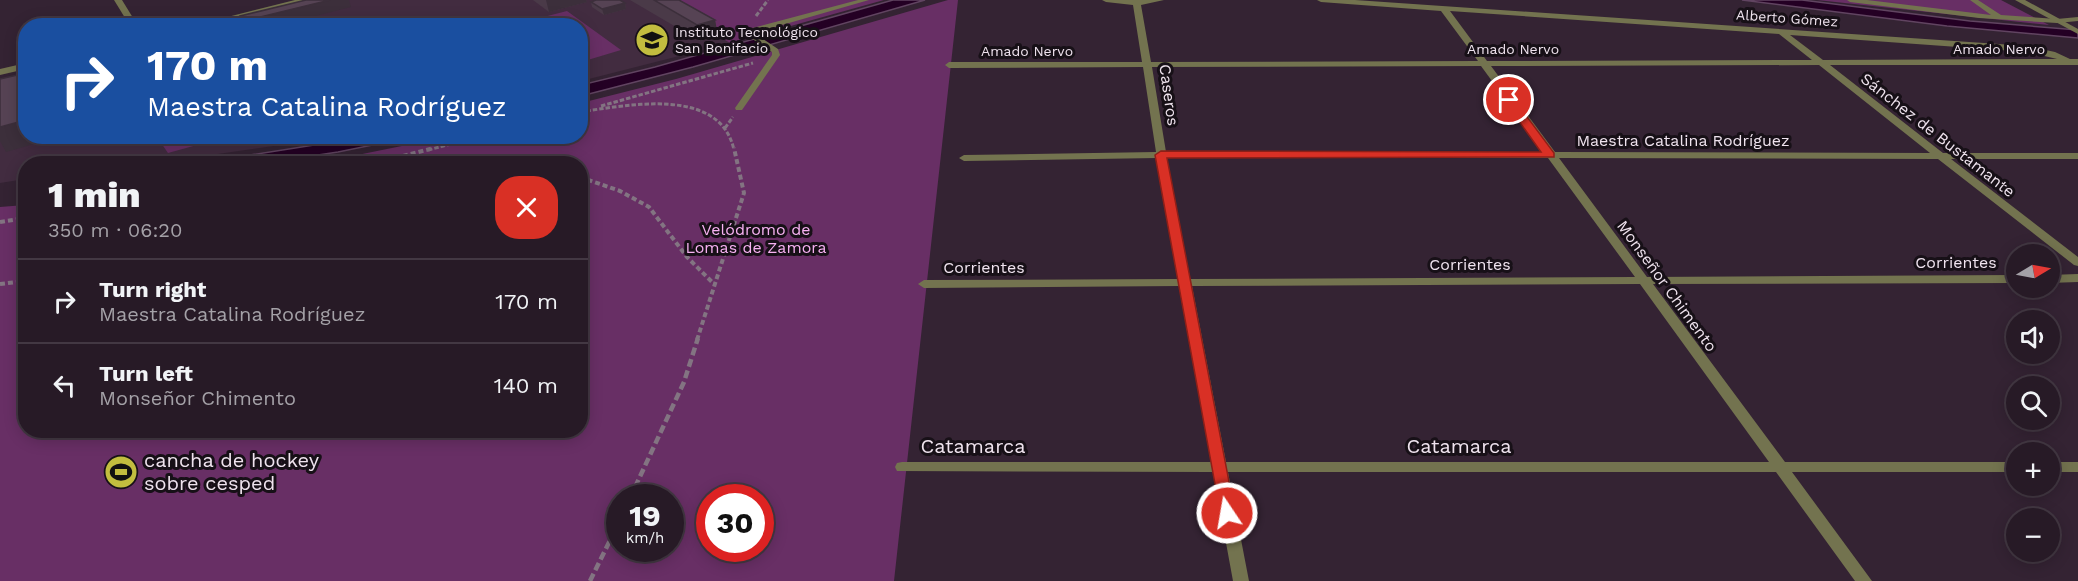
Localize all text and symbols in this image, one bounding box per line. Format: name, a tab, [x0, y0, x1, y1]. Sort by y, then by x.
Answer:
street label: Alberto Gómez	[1735, 6, 1839, 30]
school or university icon: Instituto Tecnológico San Bonifacio	[634, 22, 670, 58]
place label: Instituto Tecnológico San Bonifacio	[675, 24, 818, 56]
text: 170 m	[147, 41, 268, 90]
street label: Amado Nervo	[1467, 41, 1559, 57]
street label: Amado Nervo	[1953, 41, 2045, 57]
icon: right	[48, 42, 126, 120]
street label: Amado Nervo	[981, 43, 1073, 59]
street label: Caseros	[1155, 63, 1183, 127]
street label: Sánchez de Bustamante	[1857, 69, 2019, 201]
pin	[1483, 74, 1534, 125]
icon: arrive	[1492, 83, 1525, 116]
text: Maestra Catalina Rodríguez	[147, 91, 507, 123]
street label: Maestra Catalina Rodríguez	[1576, 131, 1790, 150]
text: 1 min	[48, 174, 141, 216]
button: close	[495, 176, 558, 239]
street label: Monseñor Chimento	[1613, 217, 1721, 355]
text: 350 m · 06:20	[48, 218, 182, 242]
park label: Velódromo de Lomas de Zamora	[685, 220, 827, 257]
north arrow	[2006, 244, 2060, 298]
map controls	[2006, 244, 2060, 562]
street label: Corrientes	[1915, 253, 1997, 272]
street label: Corrientes	[1429, 255, 1511, 274]
street label: Corrientes	[943, 258, 1025, 277]
text: Turn right	[99, 277, 206, 302]
icon: right	[48, 285, 81, 318]
text: 170 m	[495, 289, 558, 314]
text: Maestra Catalina Rodríguez	[99, 302, 365, 326]
button: sound	[2006, 310, 2060, 364]
text: Turn left	[99, 361, 193, 386]
icon: left	[48, 369, 81, 402]
text: 140 m	[494, 373, 558, 398]
button: search	[2006, 376, 2060, 430]
text: Monseñor Chimento	[99, 386, 296, 410]
street label: Catamarca	[920, 434, 1026, 458]
street label: Catamarca	[1406, 434, 1512, 458]
button: +	[2006, 442, 2060, 496]
place label: cancha de hockey sobre cesped	[144, 448, 320, 495]
sports icon: cancha de hockey sobre cesped	[103, 454, 139, 490]
position arrow	[1195, 481, 1259, 545]
speed limit sign: 30	[696, 484, 774, 562]
text: 19	[629, 498, 661, 533]
button: −	[2006, 508, 2060, 562]
text: km/h	[626, 529, 664, 547]

